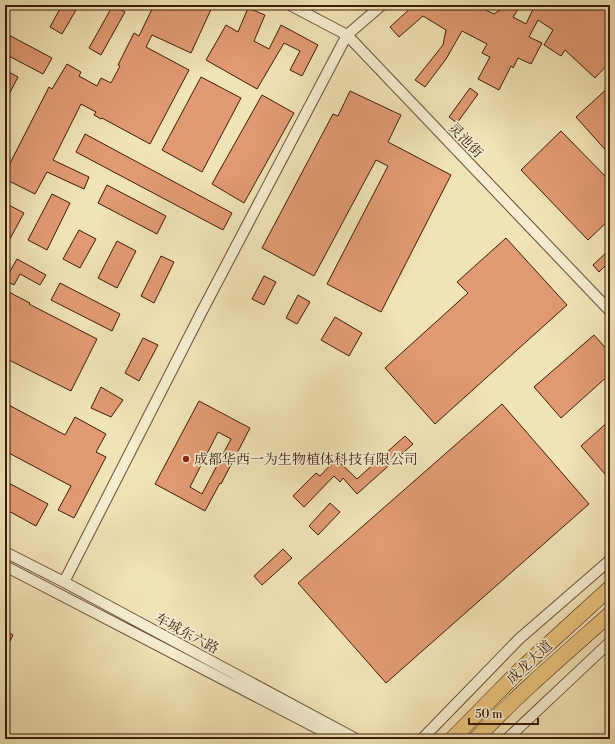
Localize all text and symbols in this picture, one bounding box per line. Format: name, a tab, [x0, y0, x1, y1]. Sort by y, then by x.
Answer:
street label: 灵池街	[444, 119, 486, 162]
place label: 成都华西一为生物植体科技有限公司	[194, 451, 418, 469]
marker: 成都华西一为生物植体科技有限公司	[181, 454, 191, 464]
street label: 车城东六路	[151, 610, 222, 658]
street label: 成龙大道	[503, 637, 556, 688]
scale bar	[469, 700, 538, 726]
text: 50 m	[475, 707, 503, 722]

